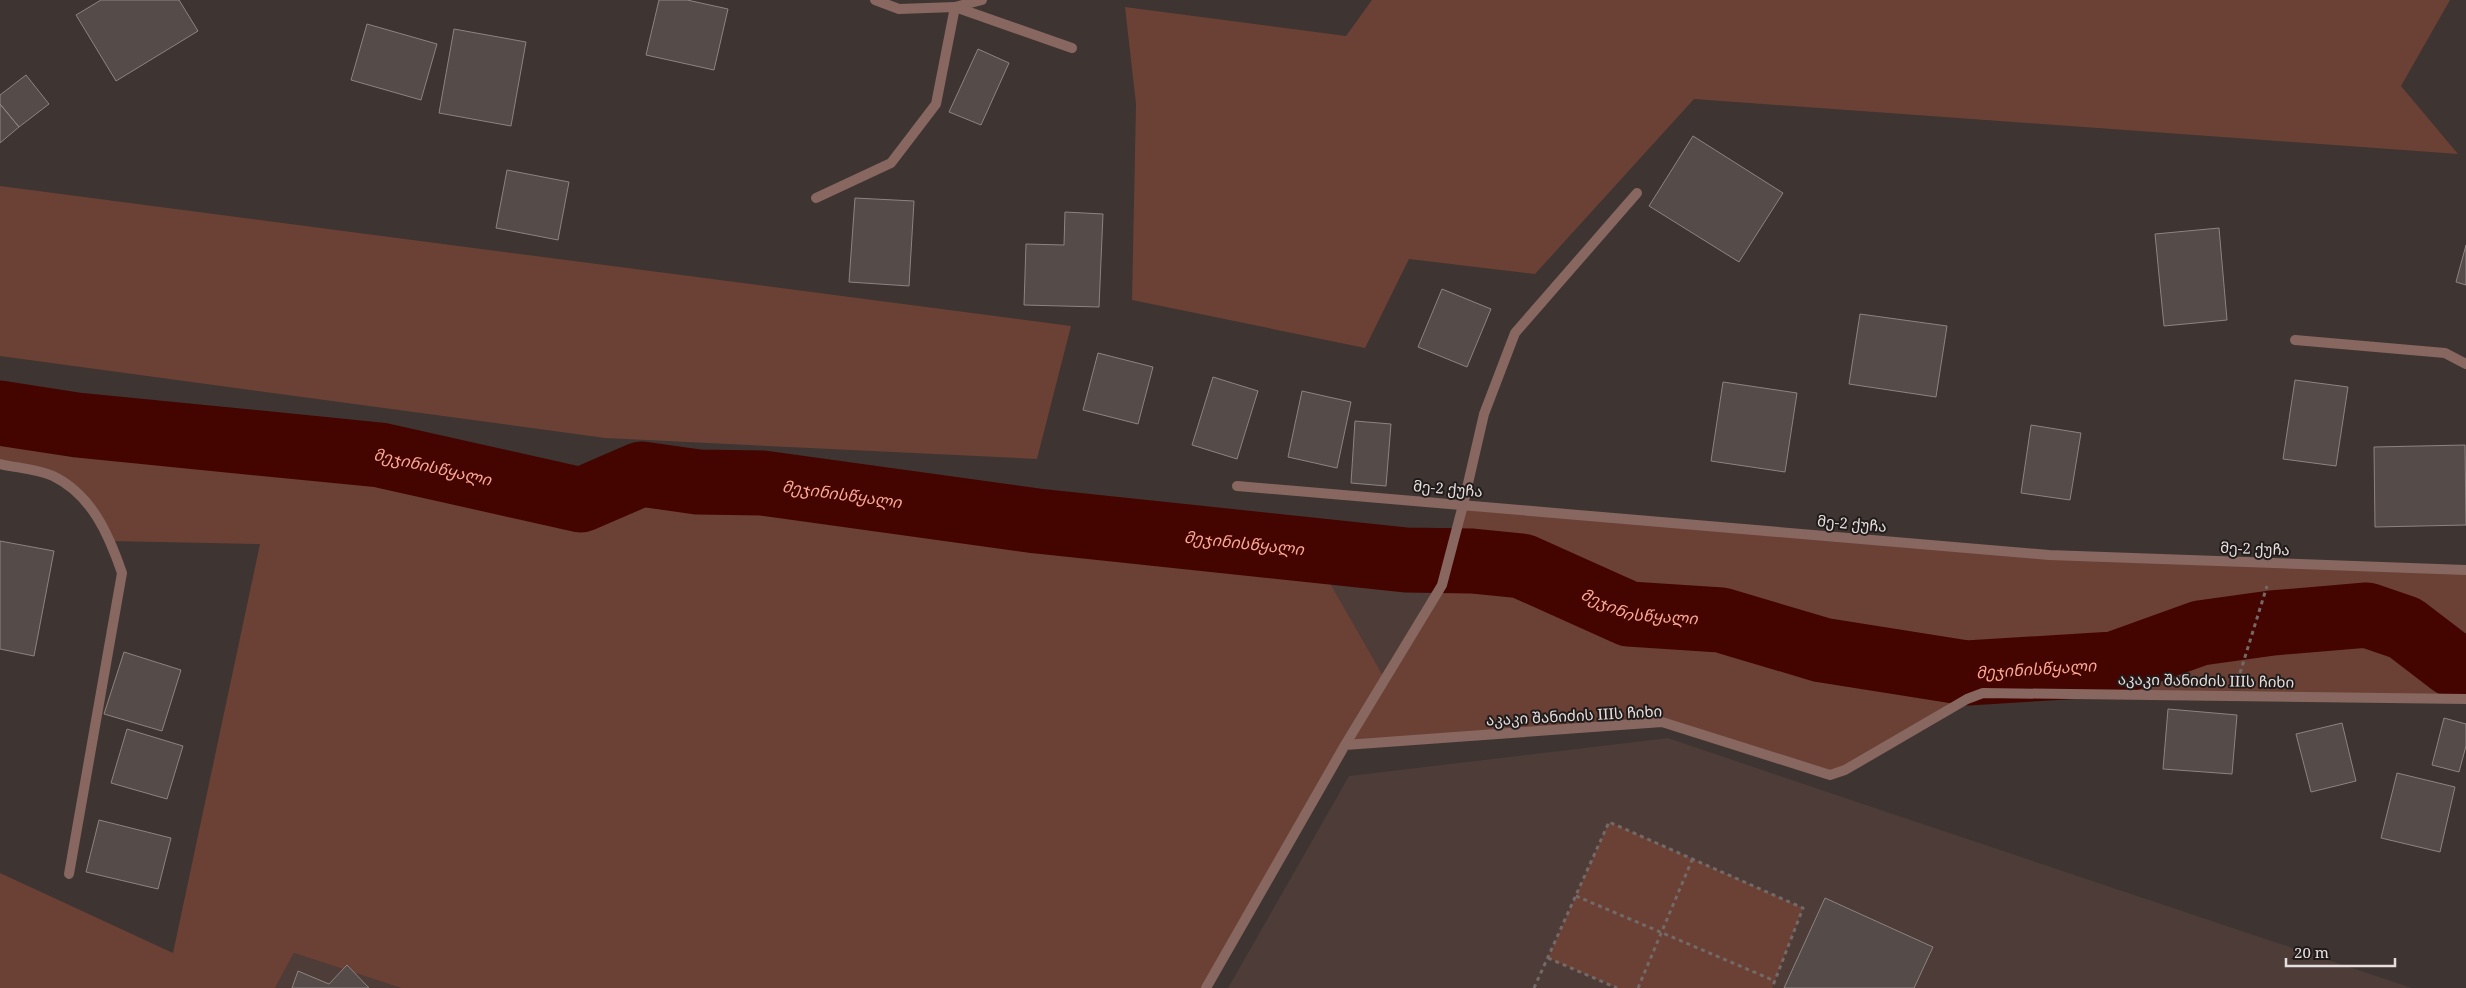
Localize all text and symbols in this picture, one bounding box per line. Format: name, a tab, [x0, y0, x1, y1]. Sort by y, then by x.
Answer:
water label: მეჯინისწყალი	[372, 443, 494, 491]
water label: მეჯინისწყალი	[781, 475, 904, 513]
street label: მე-2 ქუჩა	[1412, 475, 1484, 501]
street label: მე-2 ქუჩა	[1816, 510, 1888, 536]
water label: მეჯინისწყალი	[1183, 526, 1306, 560]
street label: მე-2 ქუჩა	[2220, 537, 2290, 559]
water label: მეჯინისწყალი	[1577, 583, 1699, 629]
water label: მეჯინისწყალი	[1975, 654, 2097, 683]
street label: აკაკი შანიძის IIIს ჩიხი	[2118, 668, 2294, 692]
street label: აკაკი შანიძის IIIს ჩიხი	[1485, 700, 1663, 730]
scale bar	[2286, 936, 2395, 968]
text: 20 m	[2294, 942, 2329, 962]

